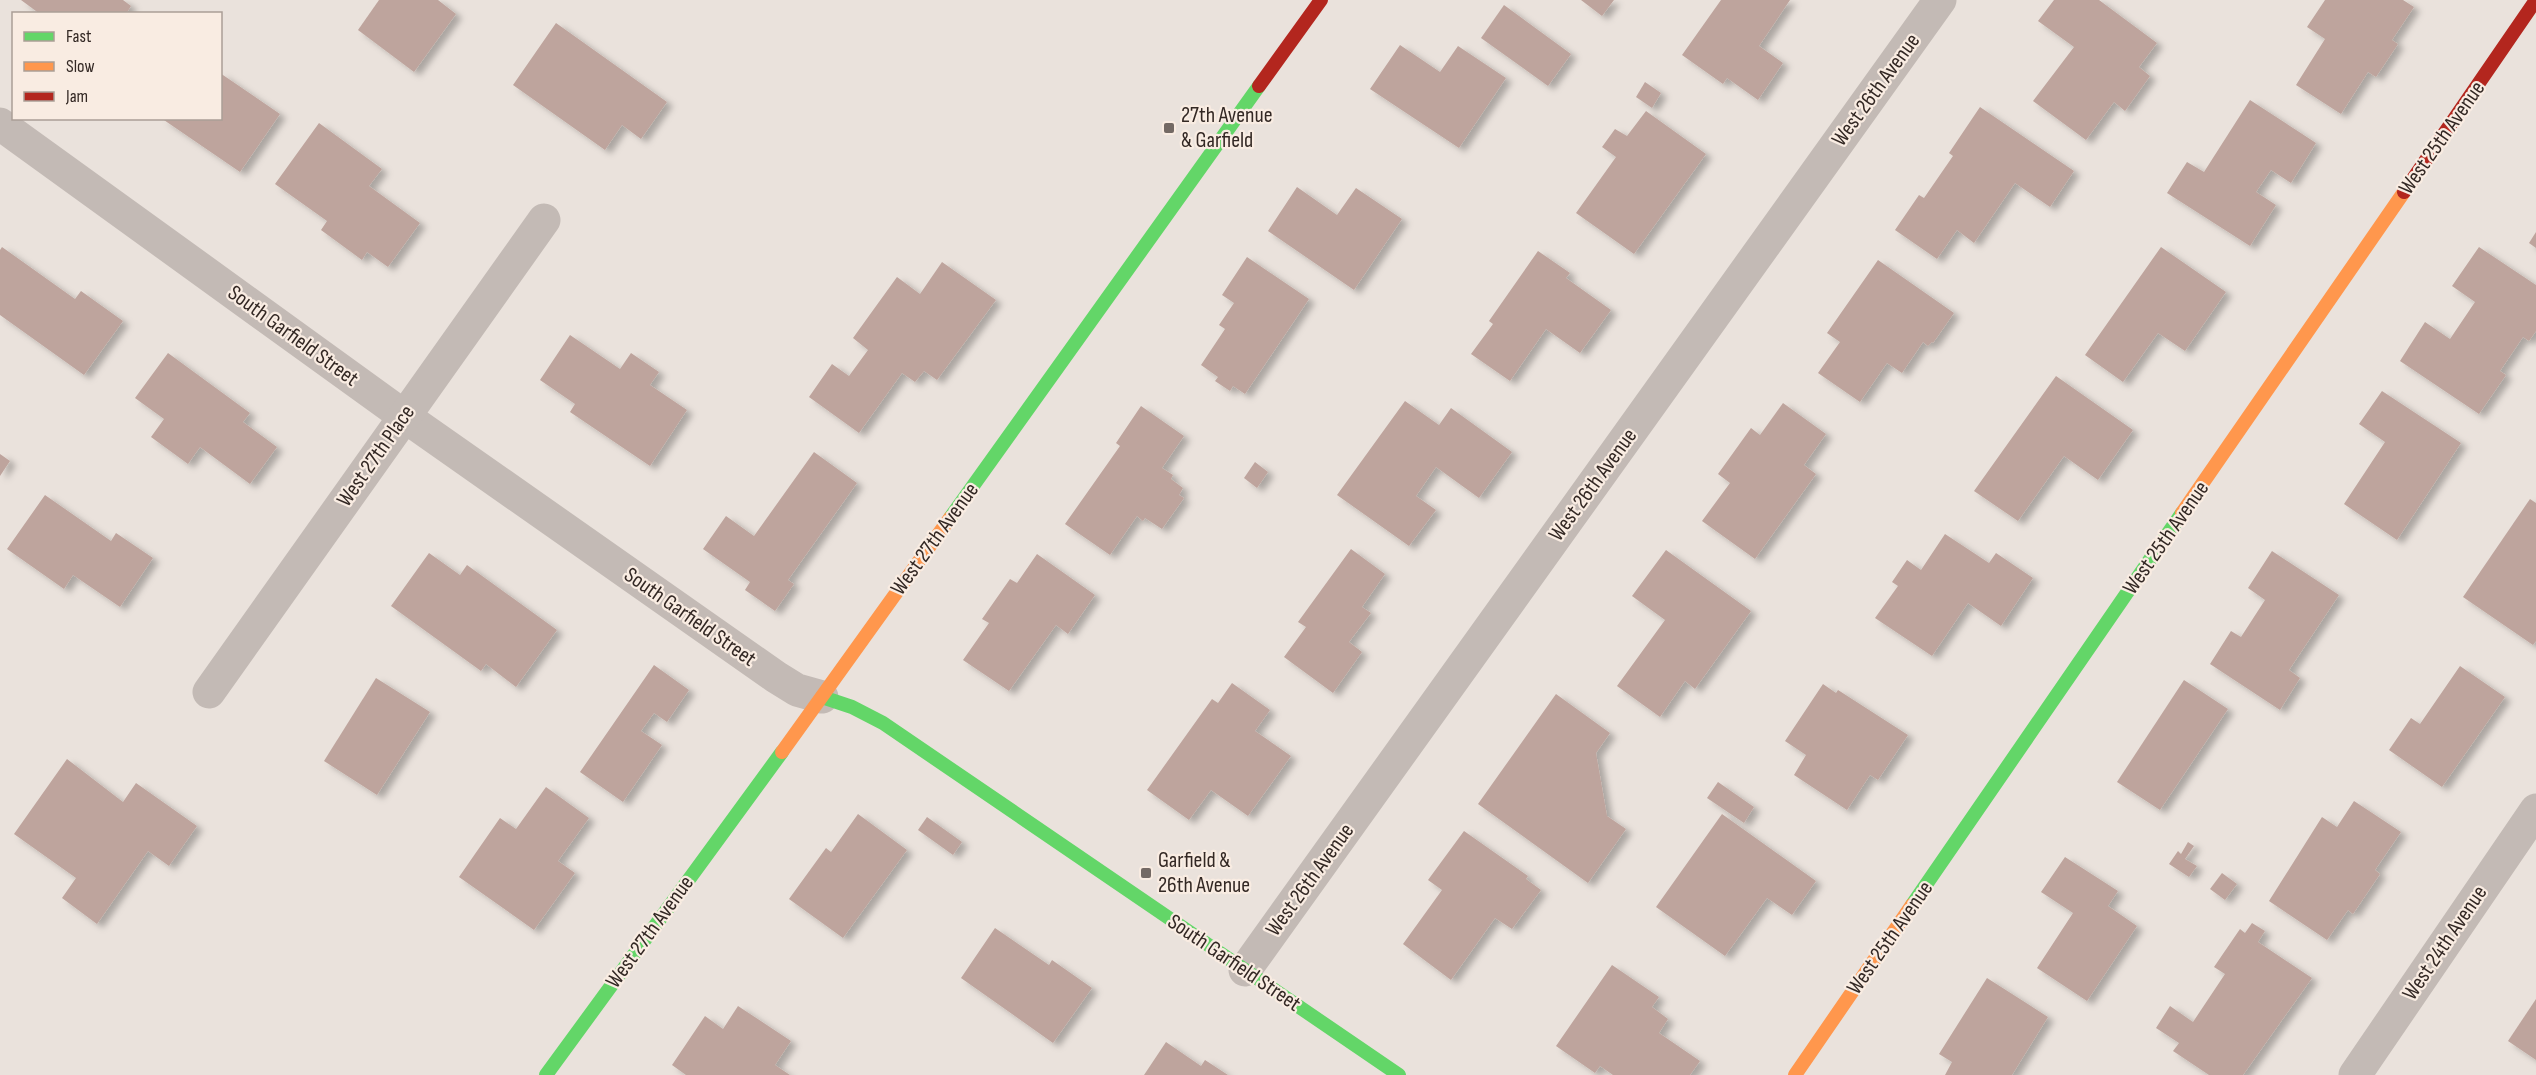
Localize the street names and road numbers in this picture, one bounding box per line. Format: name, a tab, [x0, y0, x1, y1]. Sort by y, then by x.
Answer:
street label: West 26th Avenue	[1826, 28, 1926, 152]
street label: West 25th Avenue	[2393, 76, 2491, 200]
street label: South Garfield Street	[222, 280, 364, 393]
street label: West 27th Place	[331, 400, 421, 512]
street label: West 26th Avenue	[1543, 423, 1643, 547]
street label: West 25th Avenue	[2117, 476, 2215, 600]
street label: West 27th Avenue	[885, 478, 985, 600]
street label: South Garfield Street	[619, 562, 761, 673]
street label: West 26th Avenue	[1260, 818, 1360, 942]
street label: West 27th Avenue	[600, 871, 700, 993]
street label: West 25th Avenue	[1841, 876, 1939, 1000]
street label: West 24th Avenue	[2397, 881, 2493, 1005]
street label: South Garfield Street	[1162, 908, 1306, 1018]

